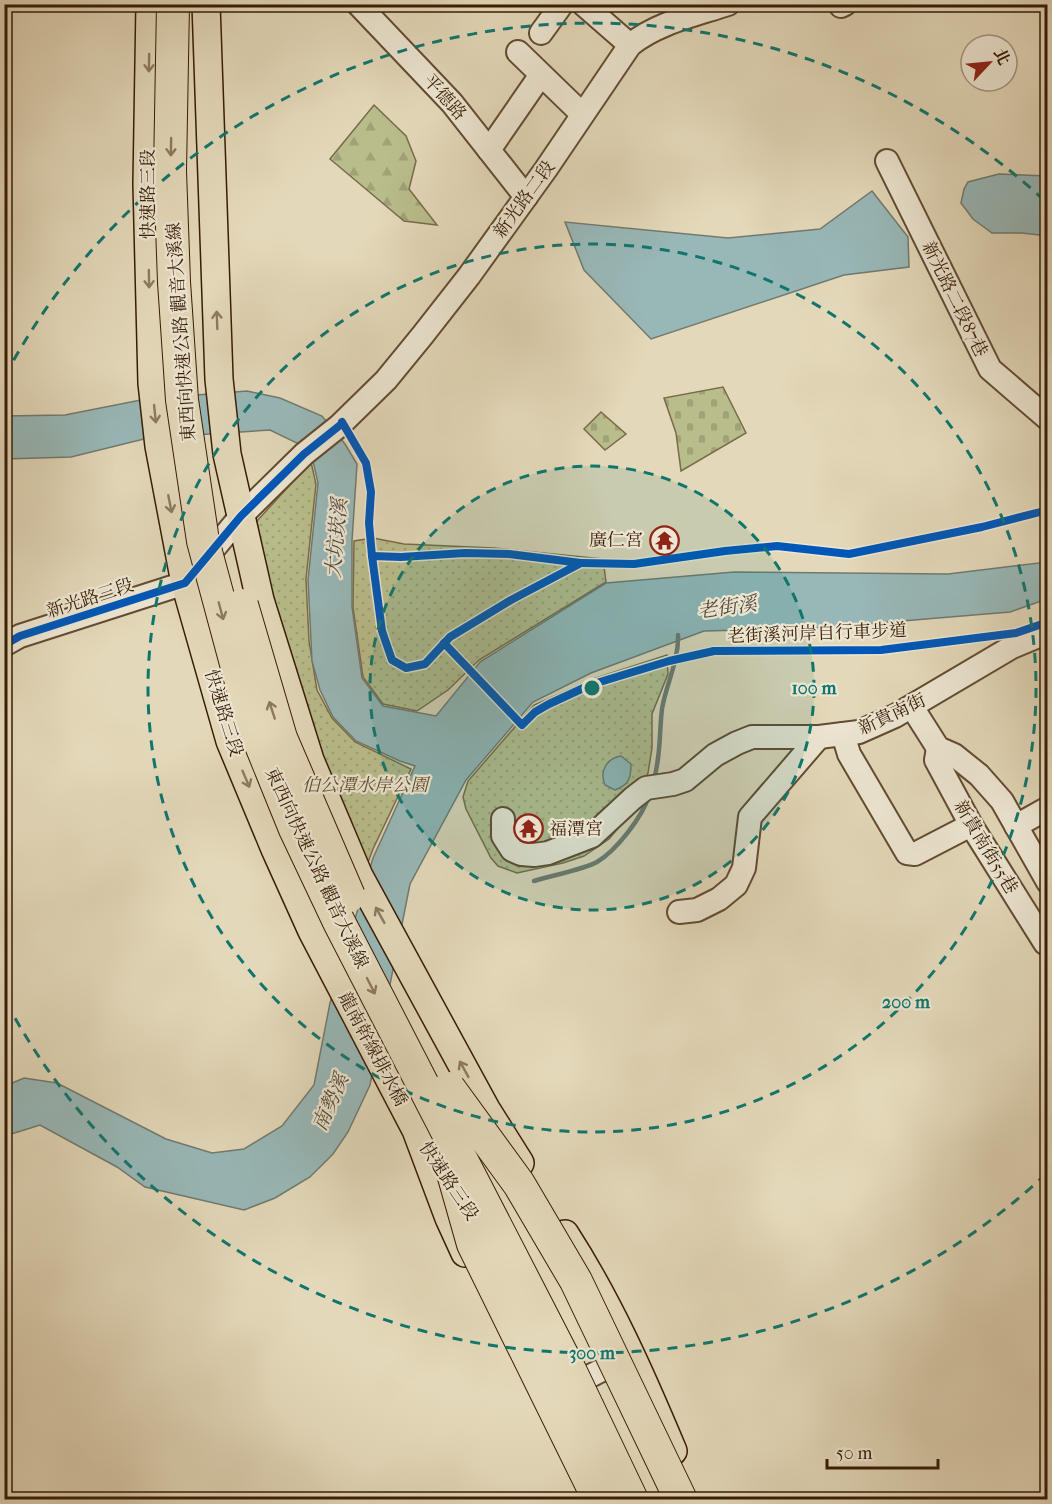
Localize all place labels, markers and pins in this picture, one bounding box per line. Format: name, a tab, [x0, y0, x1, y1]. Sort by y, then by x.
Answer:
temple icon: 廣仁宮	[648, 524, 680, 556]
place label: 廣仁宮	[589, 530, 643, 551]
centre of rings	[582, 678, 602, 698]
temple icon: 福潭宮	[512, 813, 544, 845]
place label: 福潭宮	[549, 819, 603, 840]

